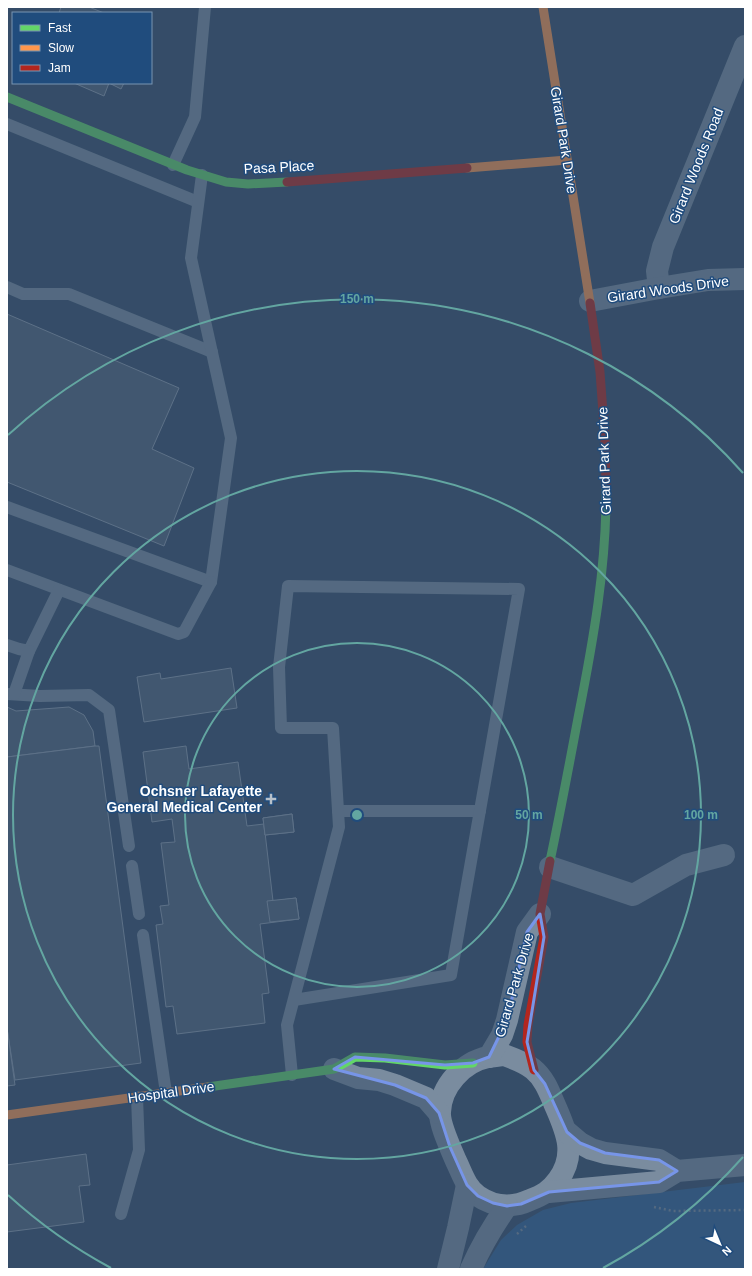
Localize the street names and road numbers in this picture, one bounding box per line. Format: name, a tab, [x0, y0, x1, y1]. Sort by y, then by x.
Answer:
street label: Girard Park Drive	[548, 85, 580, 195]
street label: Girard Woods Road	[665, 106, 727, 226]
street label: Pasa Place	[243, 157, 315, 177]
street label: Girard Woods Drive	[606, 273, 730, 305]
street label: Girard Park Drive	[594, 406, 614, 515]
street label: Girard Park Drive	[491, 931, 537, 1039]
street label: Hospital Drive	[127, 1078, 215, 1106]

